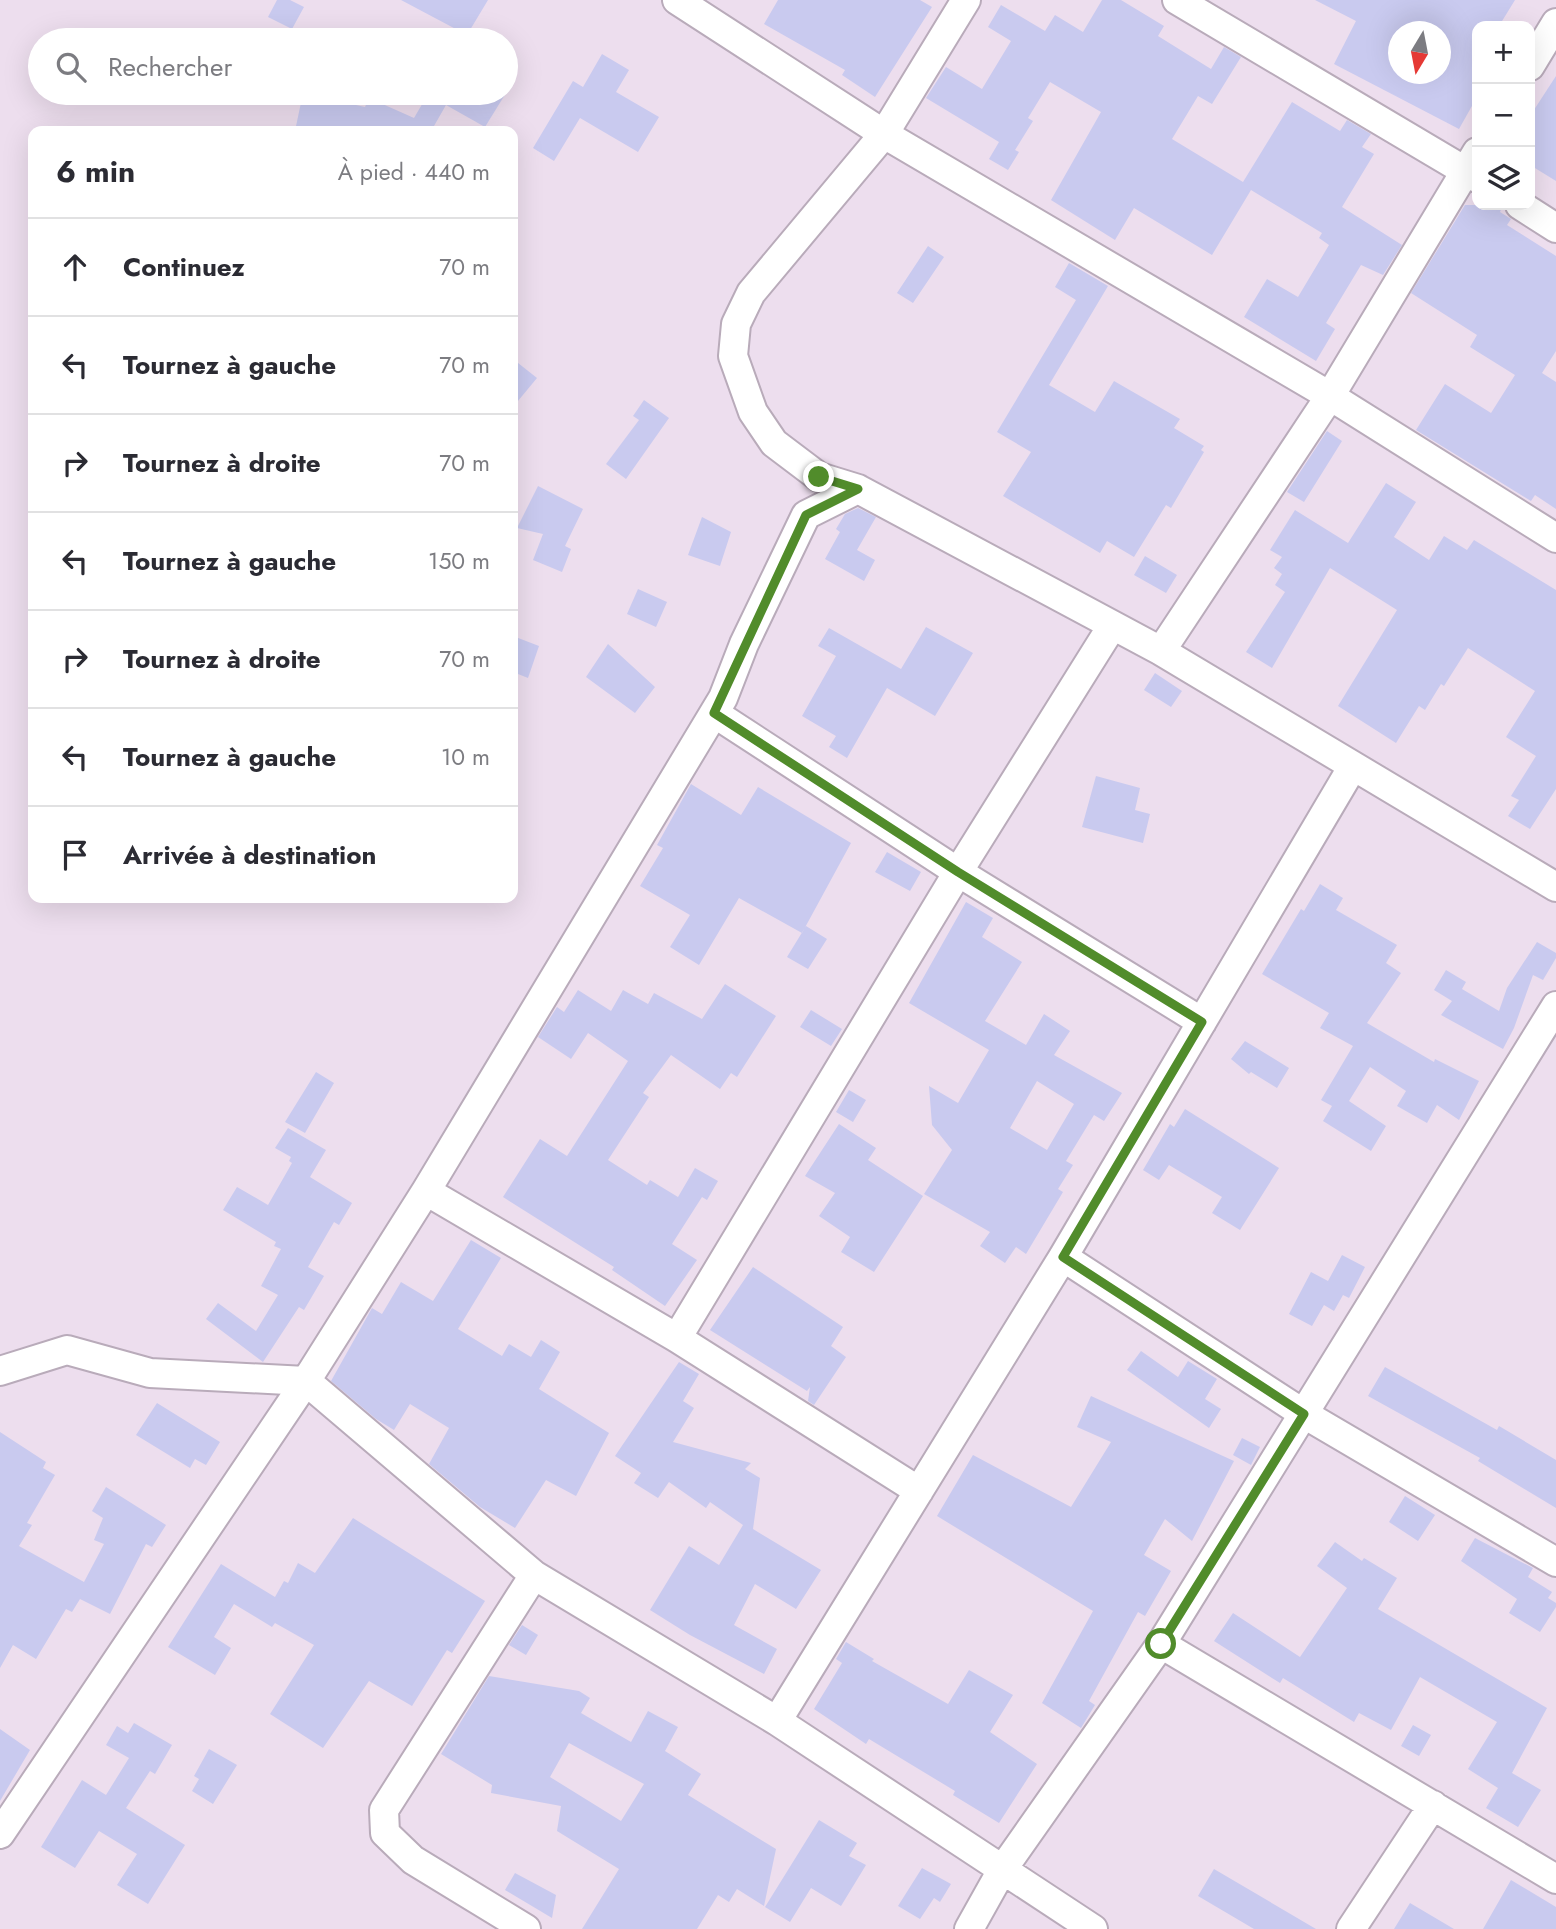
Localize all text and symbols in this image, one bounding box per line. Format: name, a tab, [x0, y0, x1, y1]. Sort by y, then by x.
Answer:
north arrow	[1388, 21, 1451, 84]
map controls	[1472, 21, 1535, 210]
button: +	[1472, 21, 1535, 84]
search box	[28, 28, 518, 105]
icon: search	[52, 48, 90, 86]
text: Rechercher	[108, 48, 232, 86]
button: −	[1472, 84, 1535, 147]
button: layers	[1472, 147, 1535, 210]
text: 6 min	[56, 150, 135, 193]
text: À pied · 440 m	[338, 155, 490, 189]
icon: ahead	[56, 248, 94, 286]
text: Continuez	[123, 248, 245, 286]
text: 70 m	[439, 250, 490, 284]
icon: left	[56, 346, 94, 384]
text: Tournez à gauche	[123, 346, 336, 384]
text: 70 m	[439, 348, 490, 382]
icon: right	[56, 444, 94, 482]
text: Tournez à droite	[123, 444, 321, 482]
text: 70 m	[439, 446, 490, 480]
route end	[803, 461, 834, 492]
icon: left	[56, 542, 94, 580]
text: Tournez à gauche	[123, 542, 336, 580]
text: 150 m	[428, 544, 490, 578]
icon: right	[56, 640, 94, 678]
text: Tournez à droite	[123, 640, 321, 678]
text: 70 m	[439, 642, 490, 676]
icon: left	[56, 738, 94, 776]
text: Tournez à gauche	[123, 738, 336, 776]
text: 10 m	[441, 740, 490, 774]
icon: arrive	[56, 836, 94, 874]
text: Arrivée à destination	[123, 836, 376, 874]
route start	[1145, 1628, 1176, 1659]

